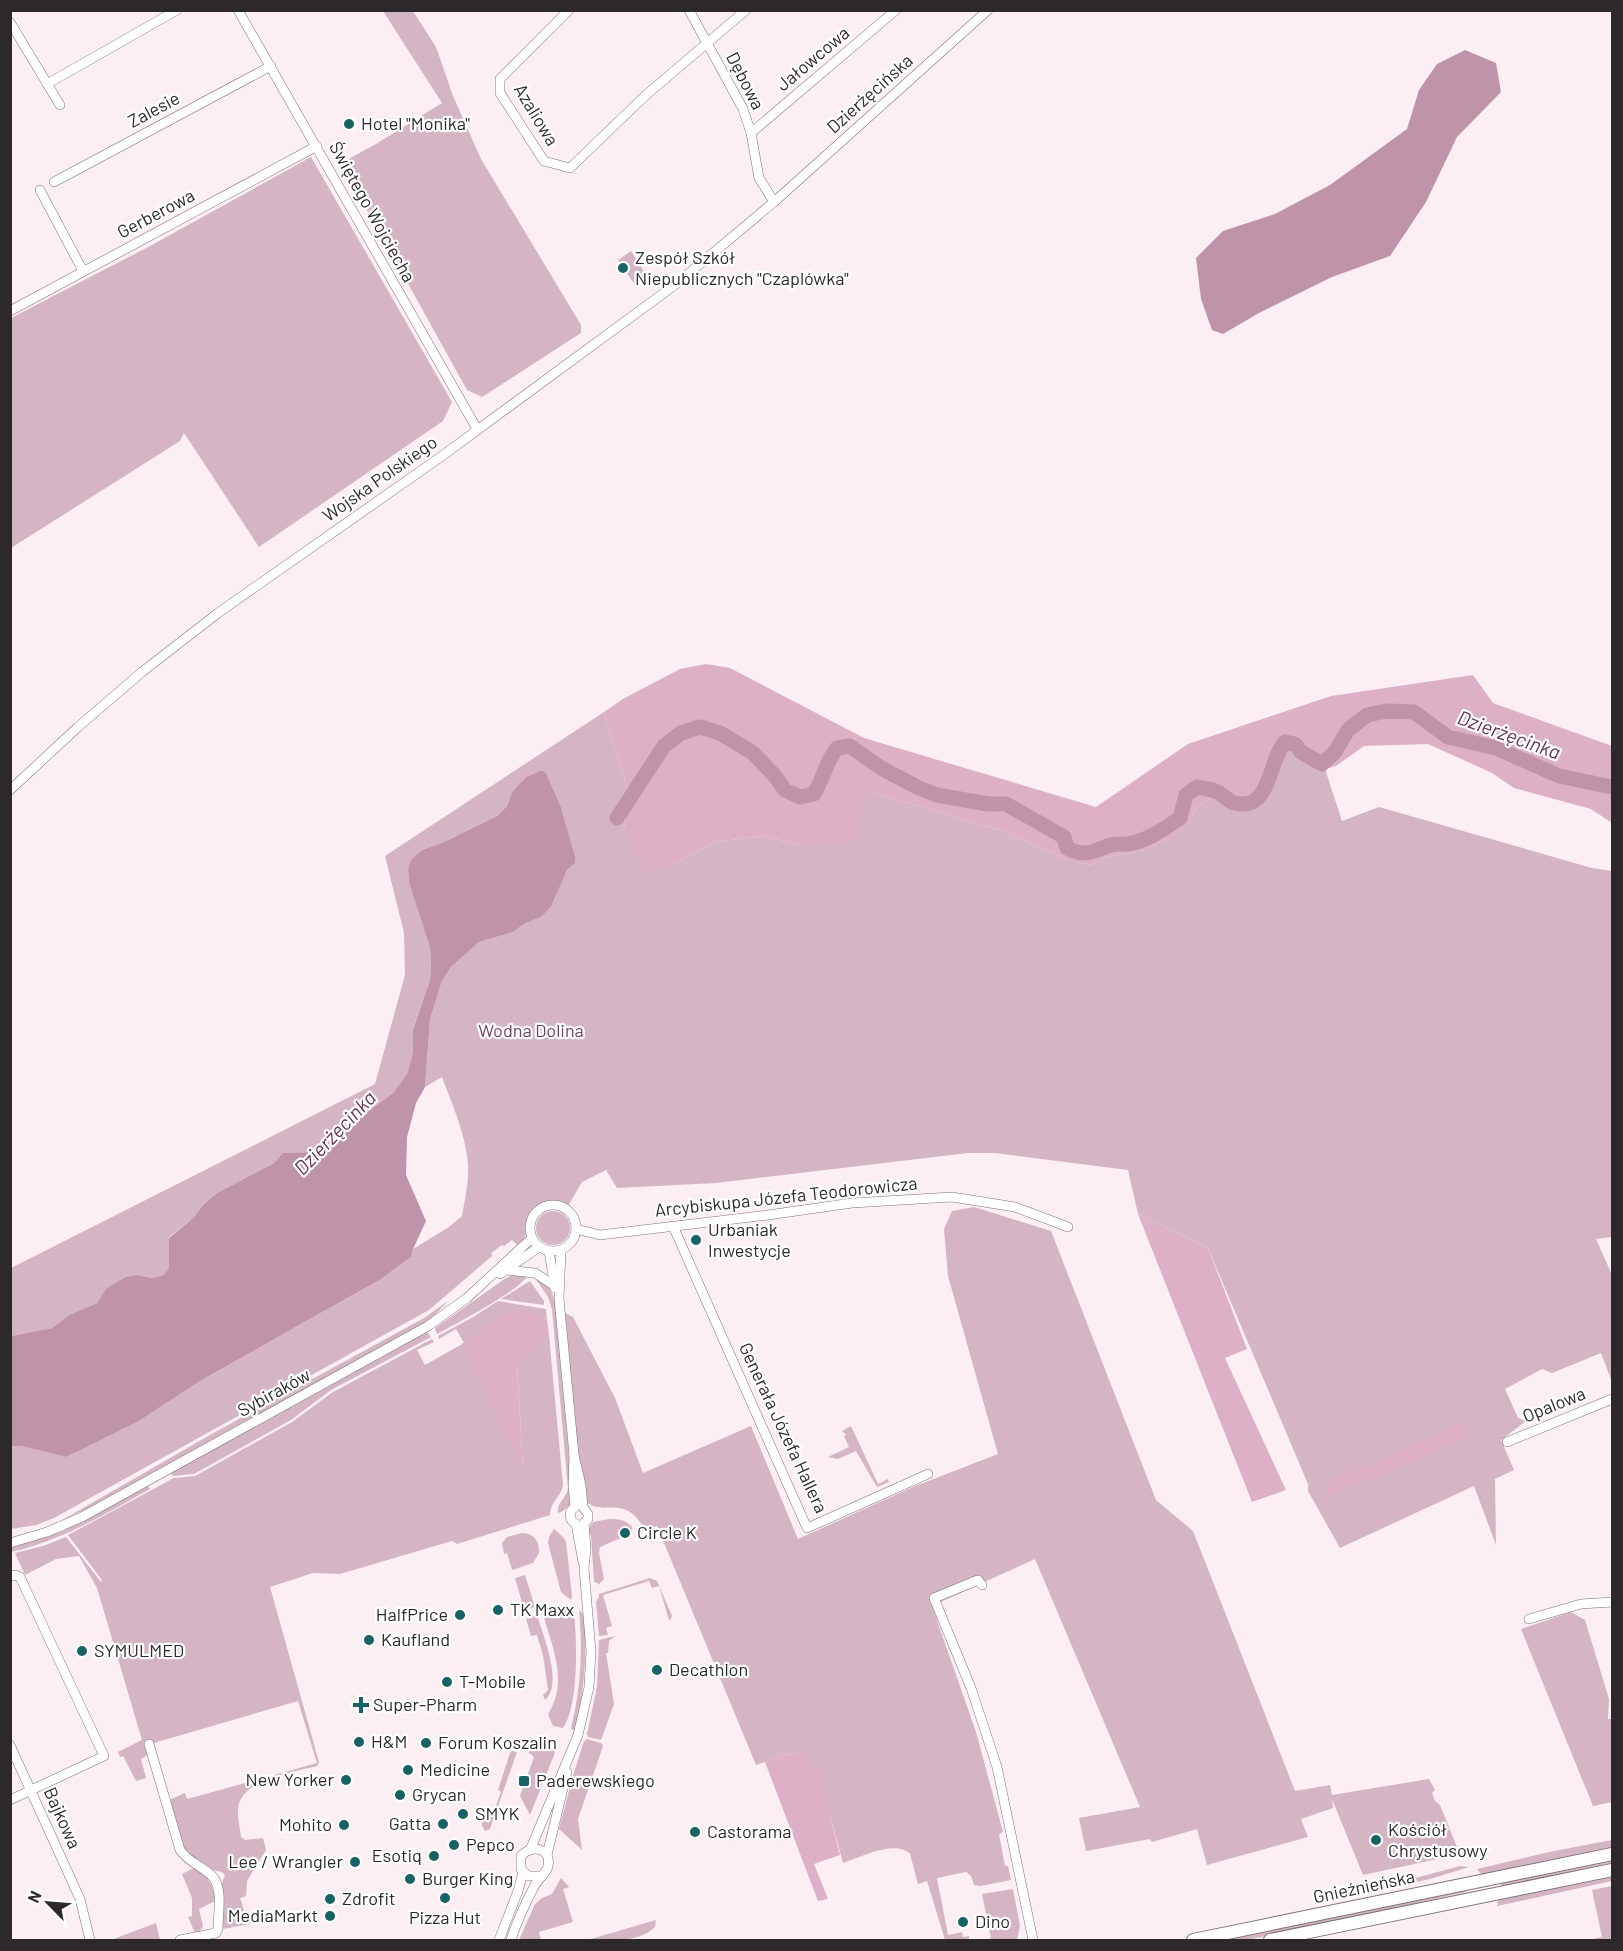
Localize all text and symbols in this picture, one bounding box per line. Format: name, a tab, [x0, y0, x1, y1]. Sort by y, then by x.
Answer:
street label: Jałowcowa	[771, 21, 853, 95]
street label: Dębowa	[722, 48, 770, 113]
street label: Dzierżęcińska	[822, 49, 917, 138]
street label: Azaliowa	[510, 80, 564, 149]
street label: Zalesie	[124, 86, 183, 132]
place label: Hotel "Monika"	[361, 112, 470, 134]
marker: Hotel "Monika"	[342, 117, 356, 131]
street label: Świętego Wojciecha	[325, 137, 421, 286]
street label: Gerberowa	[113, 184, 198, 243]
place label: Zespół Szkół Niepublicznych "Czaplówka"	[635, 246, 849, 289]
marker: Zespół Szkół Niepublicznych "Czaplówka"	[616, 261, 630, 275]
street label: Wojska Polskiego	[318, 430, 441, 526]
water label: Dzierżęcinka	[1455, 704, 1564, 764]
park label: Wodna Dolina	[478, 1019, 584, 1041]
water label: Dzierżęcinka	[288, 1085, 380, 1179]
street label: Arcybiskupa Józefa Teodorowicza	[653, 1171, 918, 1221]
place label: Urbaniak Inwestycje	[708, 1218, 791, 1261]
marker: Urbaniak Inwestycje	[689, 1233, 703, 1247]
street label: Generała Józefa Hallera	[735, 1339, 833, 1516]
street label: Sybiraków	[233, 1363, 314, 1421]
street label: Opalowa	[1519, 1382, 1588, 1427]
place label: Circle K	[637, 1521, 697, 1543]
marker: Circle K	[618, 1526, 632, 1540]
place label: TK Maxx	[510, 1598, 574, 1620]
place label: HalfPrice	[376, 1603, 448, 1625]
marker: TK Maxx	[491, 1603, 505, 1617]
marker: HalfPrice	[453, 1608, 467, 1622]
place label: Kaufland	[381, 1628, 450, 1650]
marker: Kaufland	[362, 1633, 376, 1647]
place label: SYMULMED	[94, 1639, 184, 1661]
marker: SYMULMED	[75, 1644, 89, 1658]
place label: Decathlon	[669, 1658, 748, 1680]
marker: Decathlon	[650, 1663, 664, 1677]
place label: T-Mobile	[459, 1670, 526, 1692]
marker: T-Mobile	[440, 1675, 454, 1689]
place label: Super-Pharm	[373, 1693, 477, 1715]
marker: Super-Pharm	[354, 1698, 368, 1712]
place label: H&M	[371, 1730, 408, 1752]
place label: Forum Koszalin	[438, 1731, 557, 1753]
marker: H&M	[352, 1735, 366, 1749]
marker: Forum Koszalin	[419, 1736, 433, 1750]
place label: Medicine	[420, 1758, 490, 1780]
marker: Medicine	[401, 1763, 415, 1777]
place label: New Yorker	[246, 1768, 334, 1790]
place label: Paderewskiego	[536, 1769, 655, 1791]
marker: New Yorker	[339, 1773, 353, 1787]
marker: Paderewskiego	[517, 1774, 531, 1788]
street label: Bajkowa	[40, 1783, 86, 1852]
place label: Grycan	[412, 1783, 466, 1805]
marker: Grycan	[393, 1788, 407, 1802]
place label: SMYK	[475, 1802, 520, 1824]
marker: SMYK	[456, 1807, 470, 1821]
place label: Gatta	[389, 1812, 431, 1834]
place label: Mohito	[279, 1813, 332, 1835]
marker: Gatta	[436, 1817, 450, 1831]
marker: Mohito	[337, 1818, 351, 1832]
place label: Kościół Chrystusowy	[1388, 1818, 1488, 1861]
place label: Castorama	[707, 1820, 792, 1842]
marker: Castorama	[688, 1825, 702, 1839]
place label: Pepco	[466, 1833, 515, 1855]
marker: Kościół Chrystusowy	[1369, 1833, 1383, 1847]
marker: Pepco	[447, 1838, 461, 1852]
place label: Esotiq	[372, 1844, 422, 1866]
marker: Esotiq	[427, 1849, 441, 1863]
place label: Lee / Wrangler	[228, 1850, 343, 1872]
marker: Lee / Wrangler	[348, 1855, 362, 1869]
street label: Gnieźnieńska	[1311, 1865, 1417, 1908]
place label: Burger King	[422, 1867, 513, 1889]
marker: Burger King	[403, 1872, 417, 1886]
north arrow	[18, 1873, 78, 1933]
place label: Zdrofit	[342, 1887, 396, 1909]
text: N	[23, 1888, 45, 1905]
marker: Pizza Hut	[438, 1891, 452, 1905]
marker: Zdrofit	[323, 1892, 337, 1906]
place label: MediaMarkt	[228, 1904, 318, 1926]
place label: Pizza Hut	[409, 1906, 481, 1928]
marker: MediaMarkt	[323, 1909, 337, 1923]
place label: Dino	[975, 1910, 1010, 1932]
marker: Dino	[956, 1915, 970, 1929]

